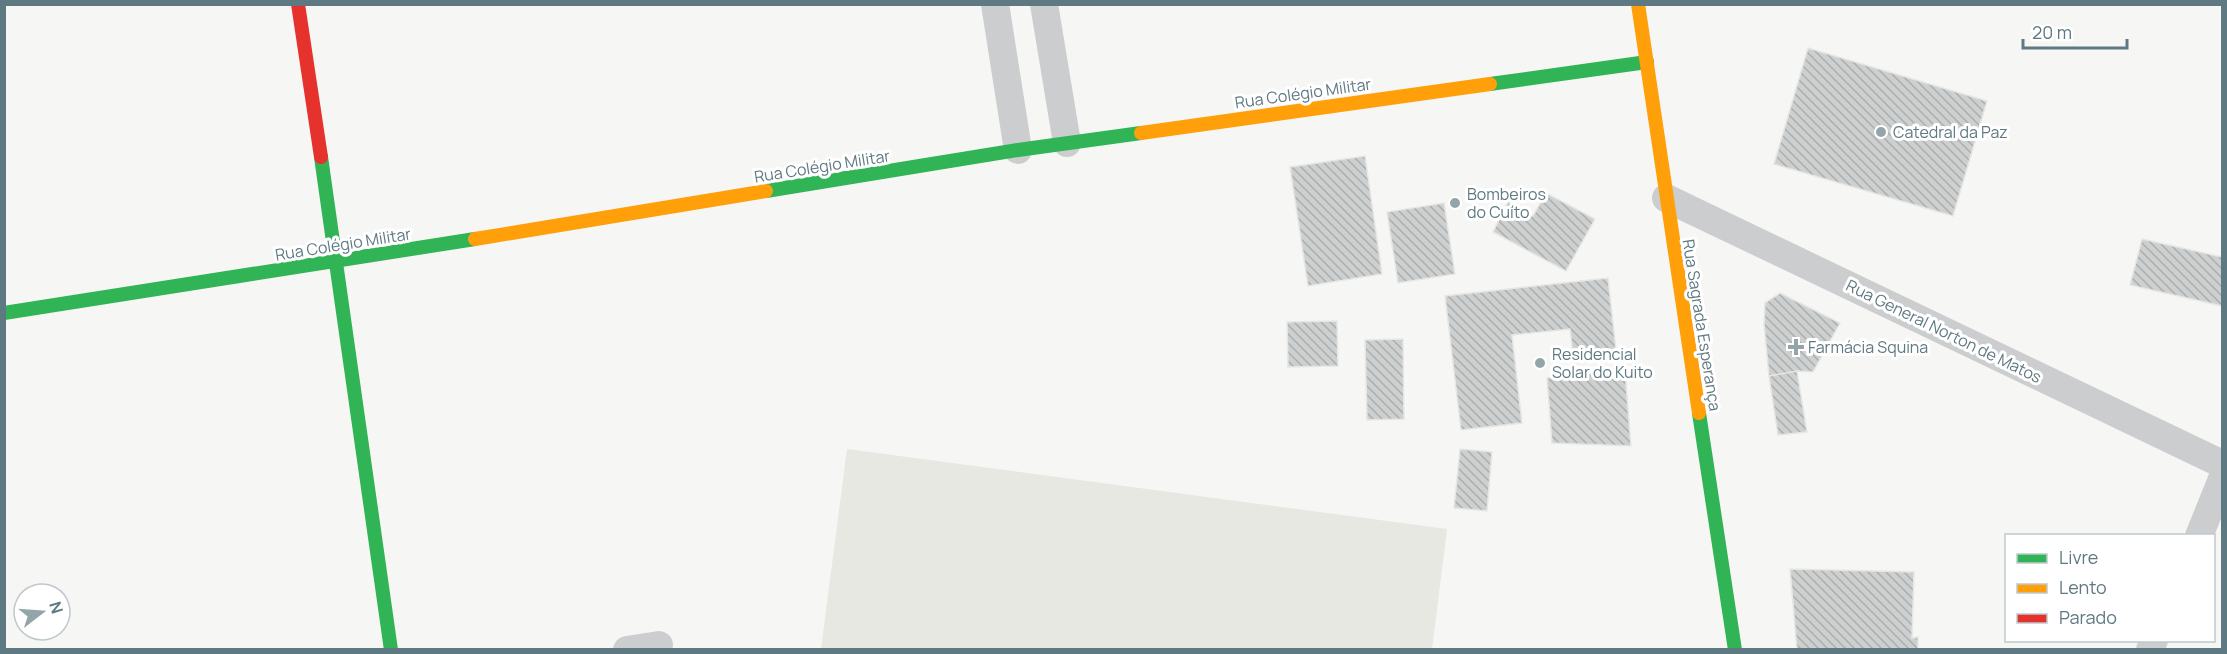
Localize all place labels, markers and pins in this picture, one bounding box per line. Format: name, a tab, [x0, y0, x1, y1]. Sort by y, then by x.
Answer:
place label: Catedral da Paz	[1893, 121, 2008, 143]
marker: Catedral da Paz	[1874, 125, 1888, 139]
place label: Bombeiros do Cuíto	[1467, 183, 1546, 223]
marker: Bombeiros do Cuíto	[1448, 196, 1462, 210]
place label: Farmácia Squina	[1808, 336, 1928, 358]
marker: Farmácia Squina	[1789, 340, 1803, 354]
place label: Residencial Solar do Kuito	[1552, 343, 1653, 383]
marker: Residencial Solar do Kuito	[1533, 356, 1547, 370]

